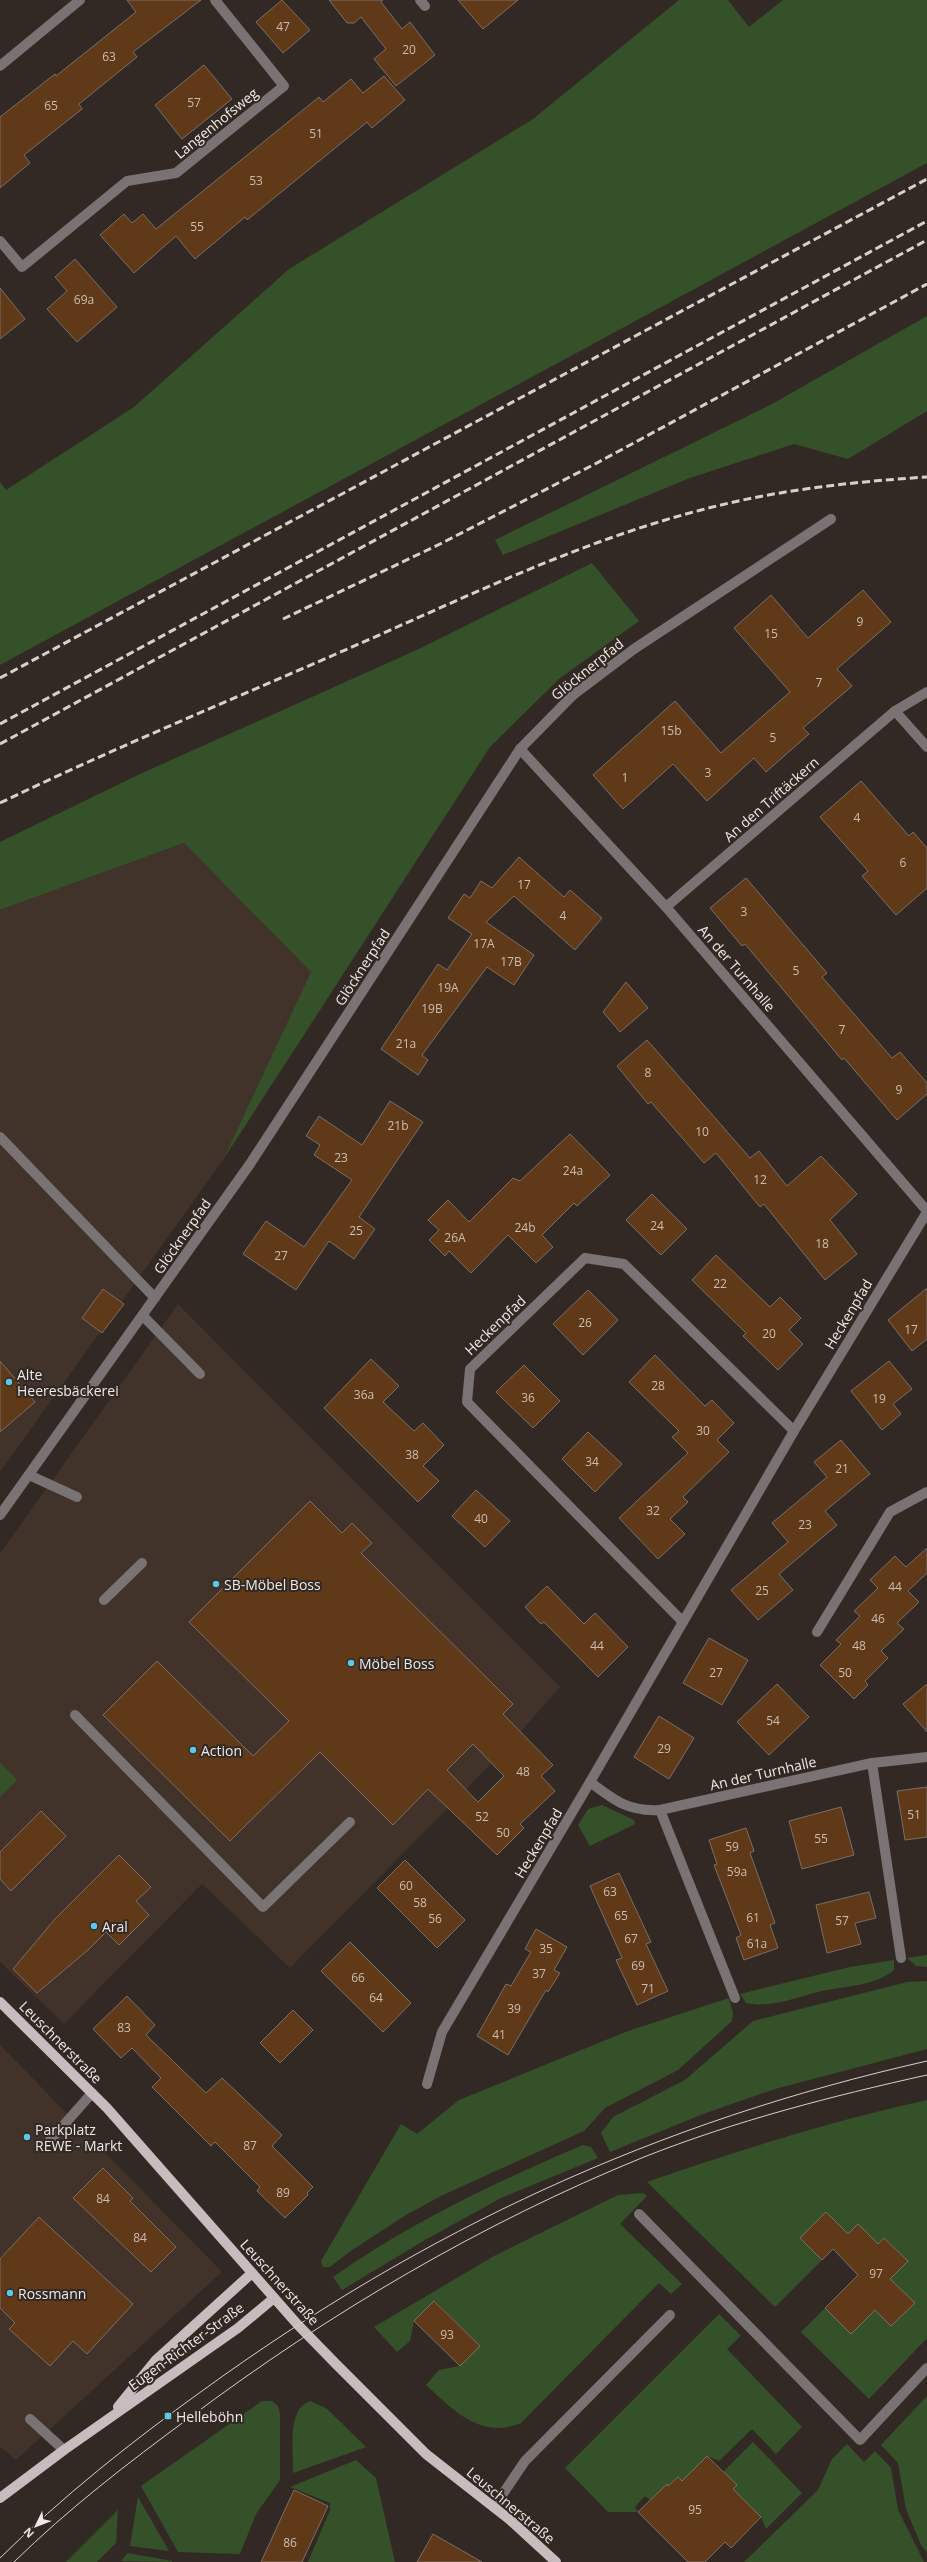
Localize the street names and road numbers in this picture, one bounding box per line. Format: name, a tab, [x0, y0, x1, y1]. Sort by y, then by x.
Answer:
street label: Langenhofsweg	[170, 83, 262, 163]
street label: Glöcknerpfad	[547, 634, 627, 704]
street label: An den Triftäckern	[719, 752, 823, 846]
street label: An der Turnhalle	[694, 921, 780, 1015]
street label: Glöcknerpfad	[330, 925, 394, 1009]
street label: Glöcknerpfad	[149, 1195, 215, 1277]
street label: Heckenpfad	[820, 1276, 876, 1352]
street label: Heckenpfad	[460, 1291, 530, 1359]
street label: An der Turnhalle	[708, 1751, 818, 1794]
street label: Heckenpfad	[510, 1805, 566, 1881]
street label: Leuschnerstraße	[16, 1997, 107, 2088]
street label: Leuschnerstraße	[236, 2235, 324, 2329]
street label: Eugen-Richter-Straße	[125, 2298, 248, 2394]
street label: Leuschnerstraße	[463, 2462, 559, 2548]

